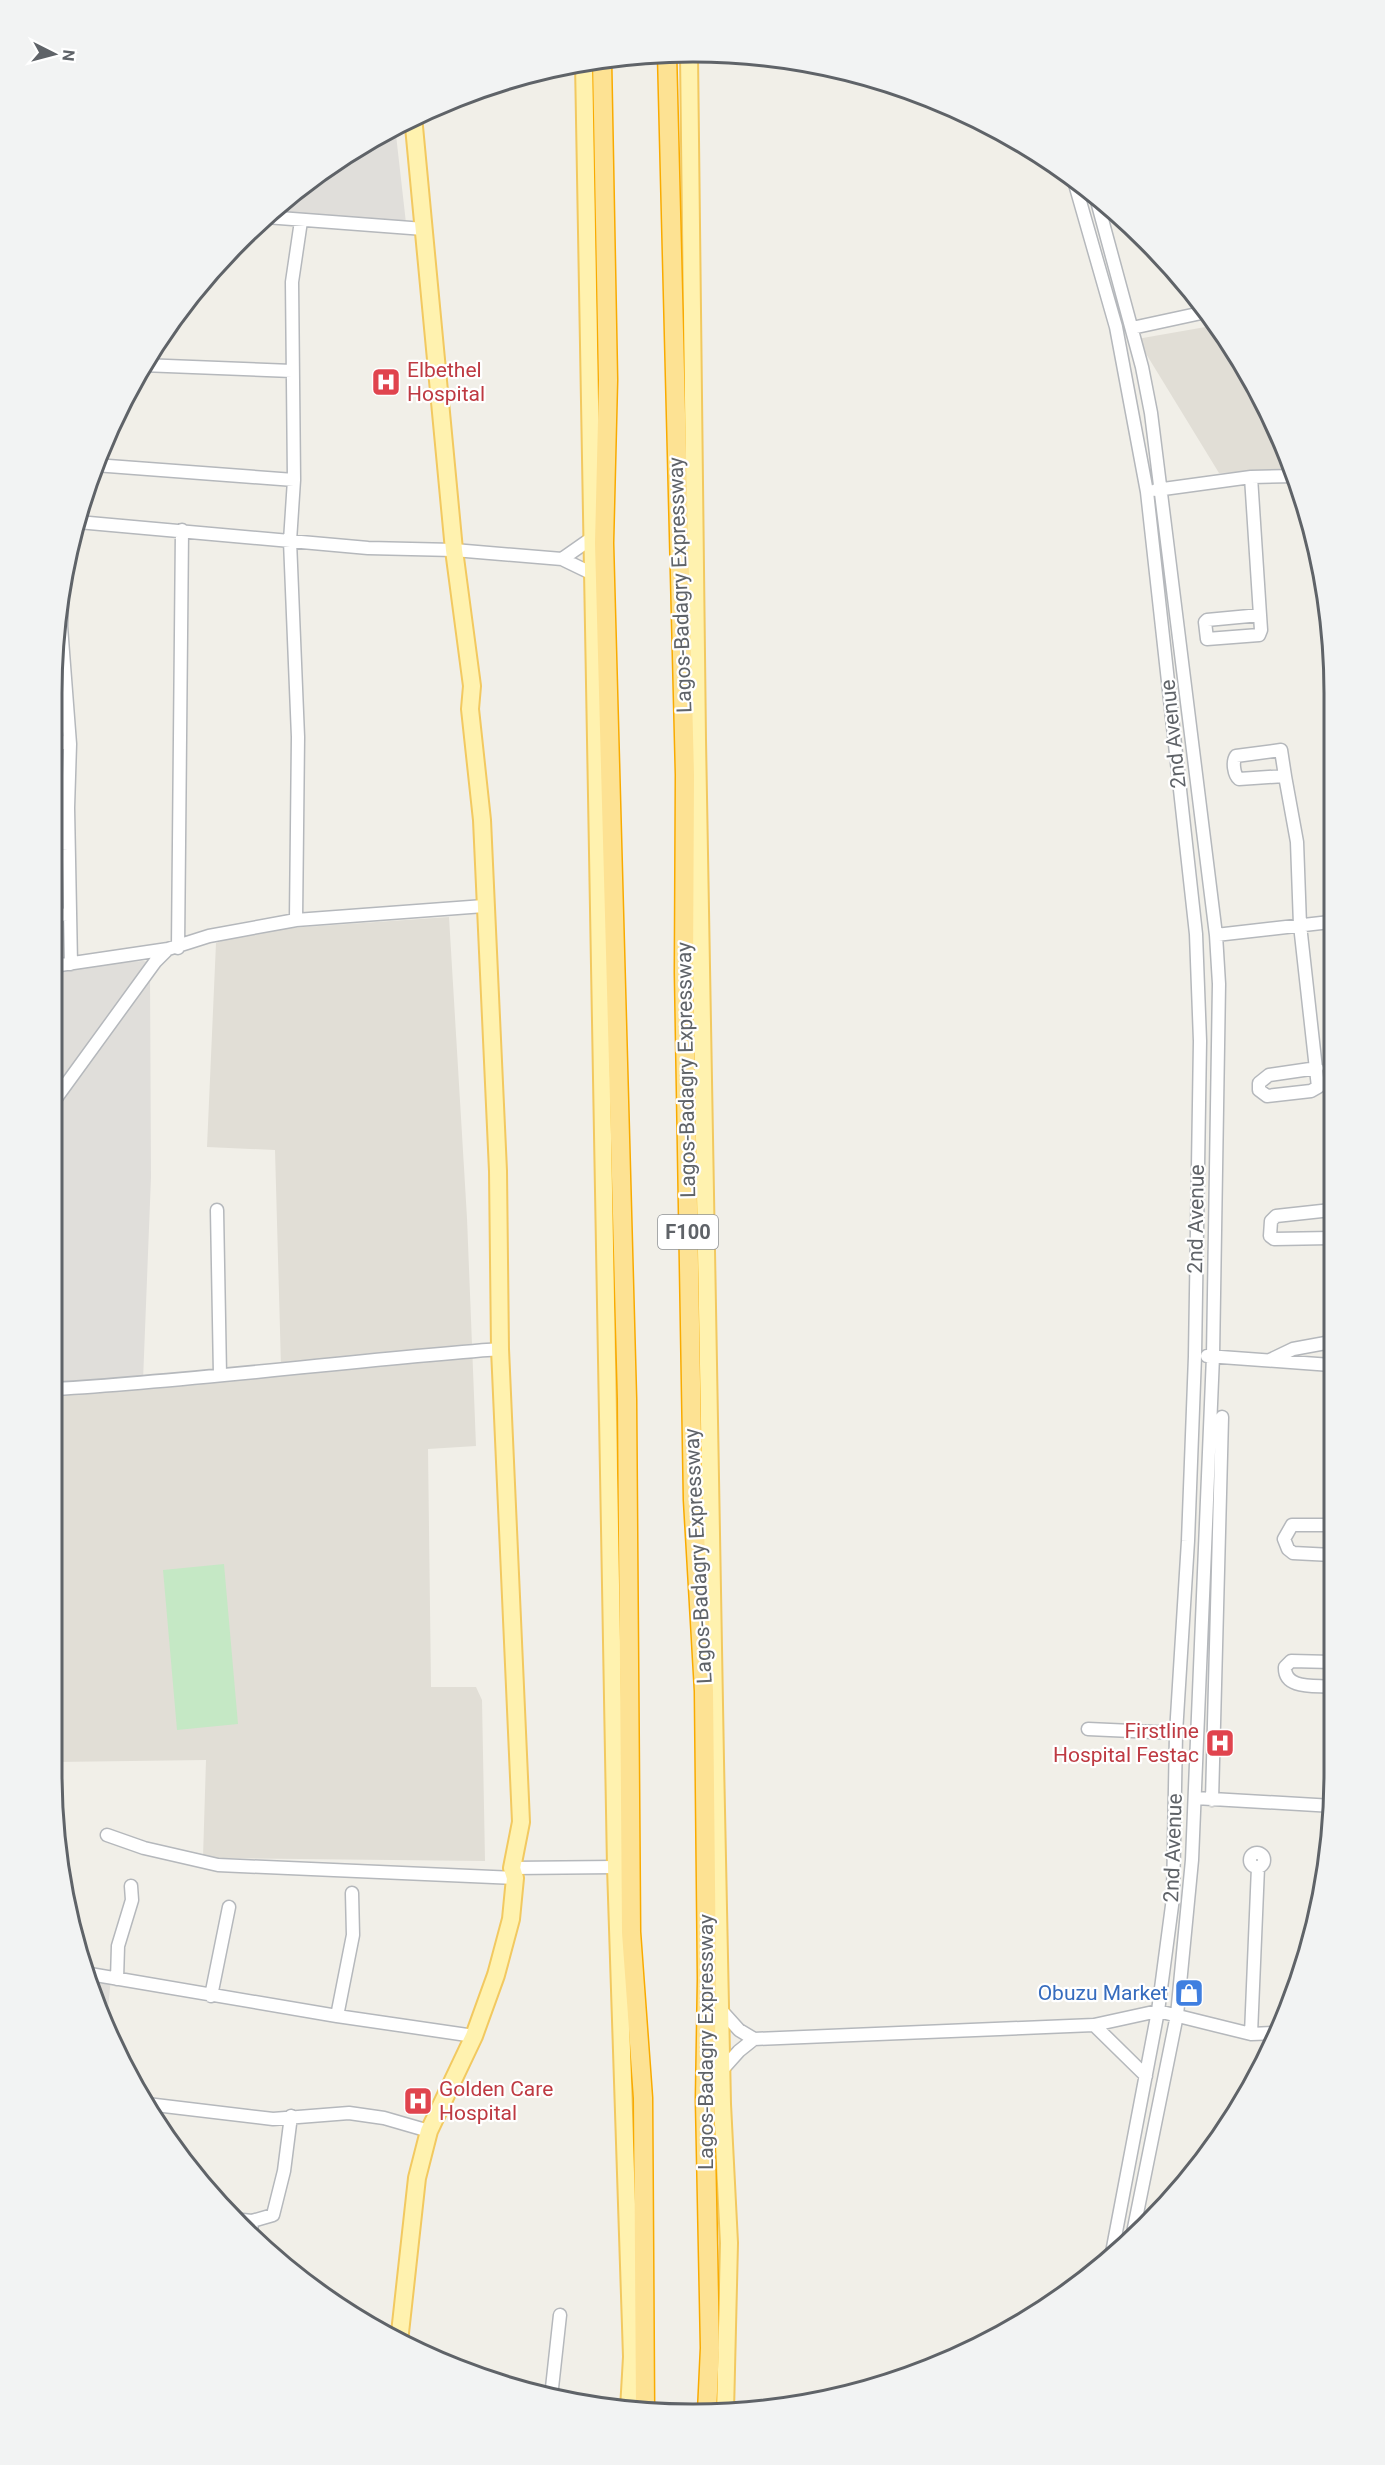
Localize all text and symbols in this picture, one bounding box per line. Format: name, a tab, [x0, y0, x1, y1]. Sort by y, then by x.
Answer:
north arrow	[24, 24, 84, 84]
text: N	[58, 49, 78, 62]
place label: Elbethel Hospital	[407, 358, 485, 406]
hospital icon: Elbethel Hospital	[370, 366, 402, 398]
street label: Lagos-Badagry Expressway	[664, 457, 696, 713]
street label: 2nd Avenue	[1155, 678, 1191, 790]
street label: Lagos-Badagry Expressway	[672, 942, 700, 1198]
street label: 2nd Avenue	[1183, 1164, 1209, 1274]
road number: F100	[658, 1215, 718, 1249]
street label: Lagos-Badagry Expressway	[679, 1427, 717, 1684]
place label: Firstline Hospital Festac	[1053, 1719, 1199, 1767]
hospital icon: Firstline Hospital Festac	[1204, 1727, 1236, 1759]
street label: 2nd Avenue	[1159, 1793, 1187, 1903]
street label: Lagos-Badagry Expressway	[694, 1914, 718, 2170]
shop icon: Obuzu Market	[1173, 1977, 1205, 2009]
place label: Obuzu Market	[1038, 1981, 1168, 2005]
place label: Golden Care Hospital	[439, 2077, 553, 2125]
hospital icon: Golden Care Hospital	[402, 2085, 434, 2117]

